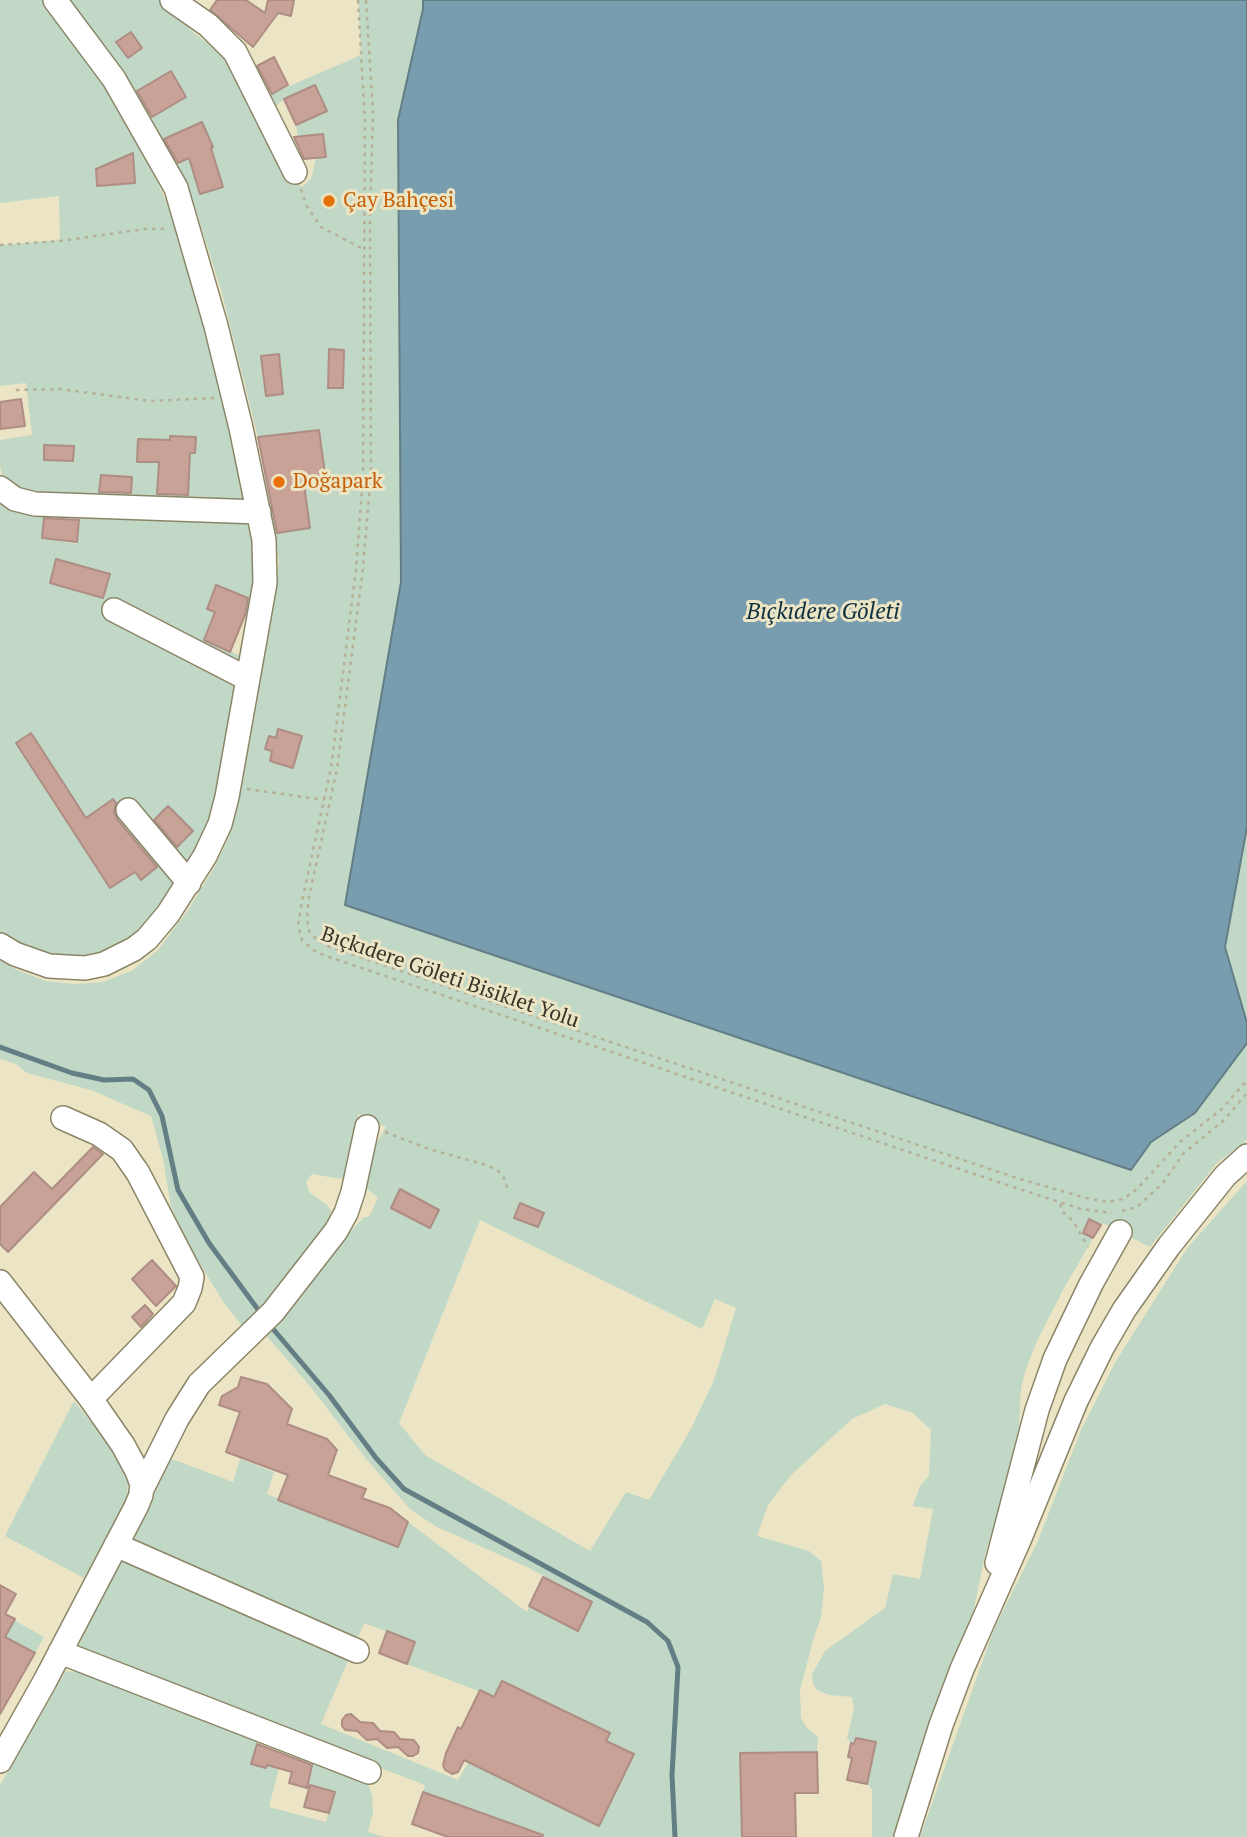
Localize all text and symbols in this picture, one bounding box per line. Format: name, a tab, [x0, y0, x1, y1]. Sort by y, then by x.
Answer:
place label: Çay Bahçesi	[343, 188, 454, 214]
marker: Çay Bahçesi	[321, 193, 337, 209]
place label: Doğapark	[293, 469, 383, 495]
marker: Doğapark	[271, 474, 287, 490]
water label: Bıçkıdere Göleti	[746, 598, 900, 626]
street label: Bıçkıdere Göleti Bisiklet Yolu	[318, 922, 582, 1034]

